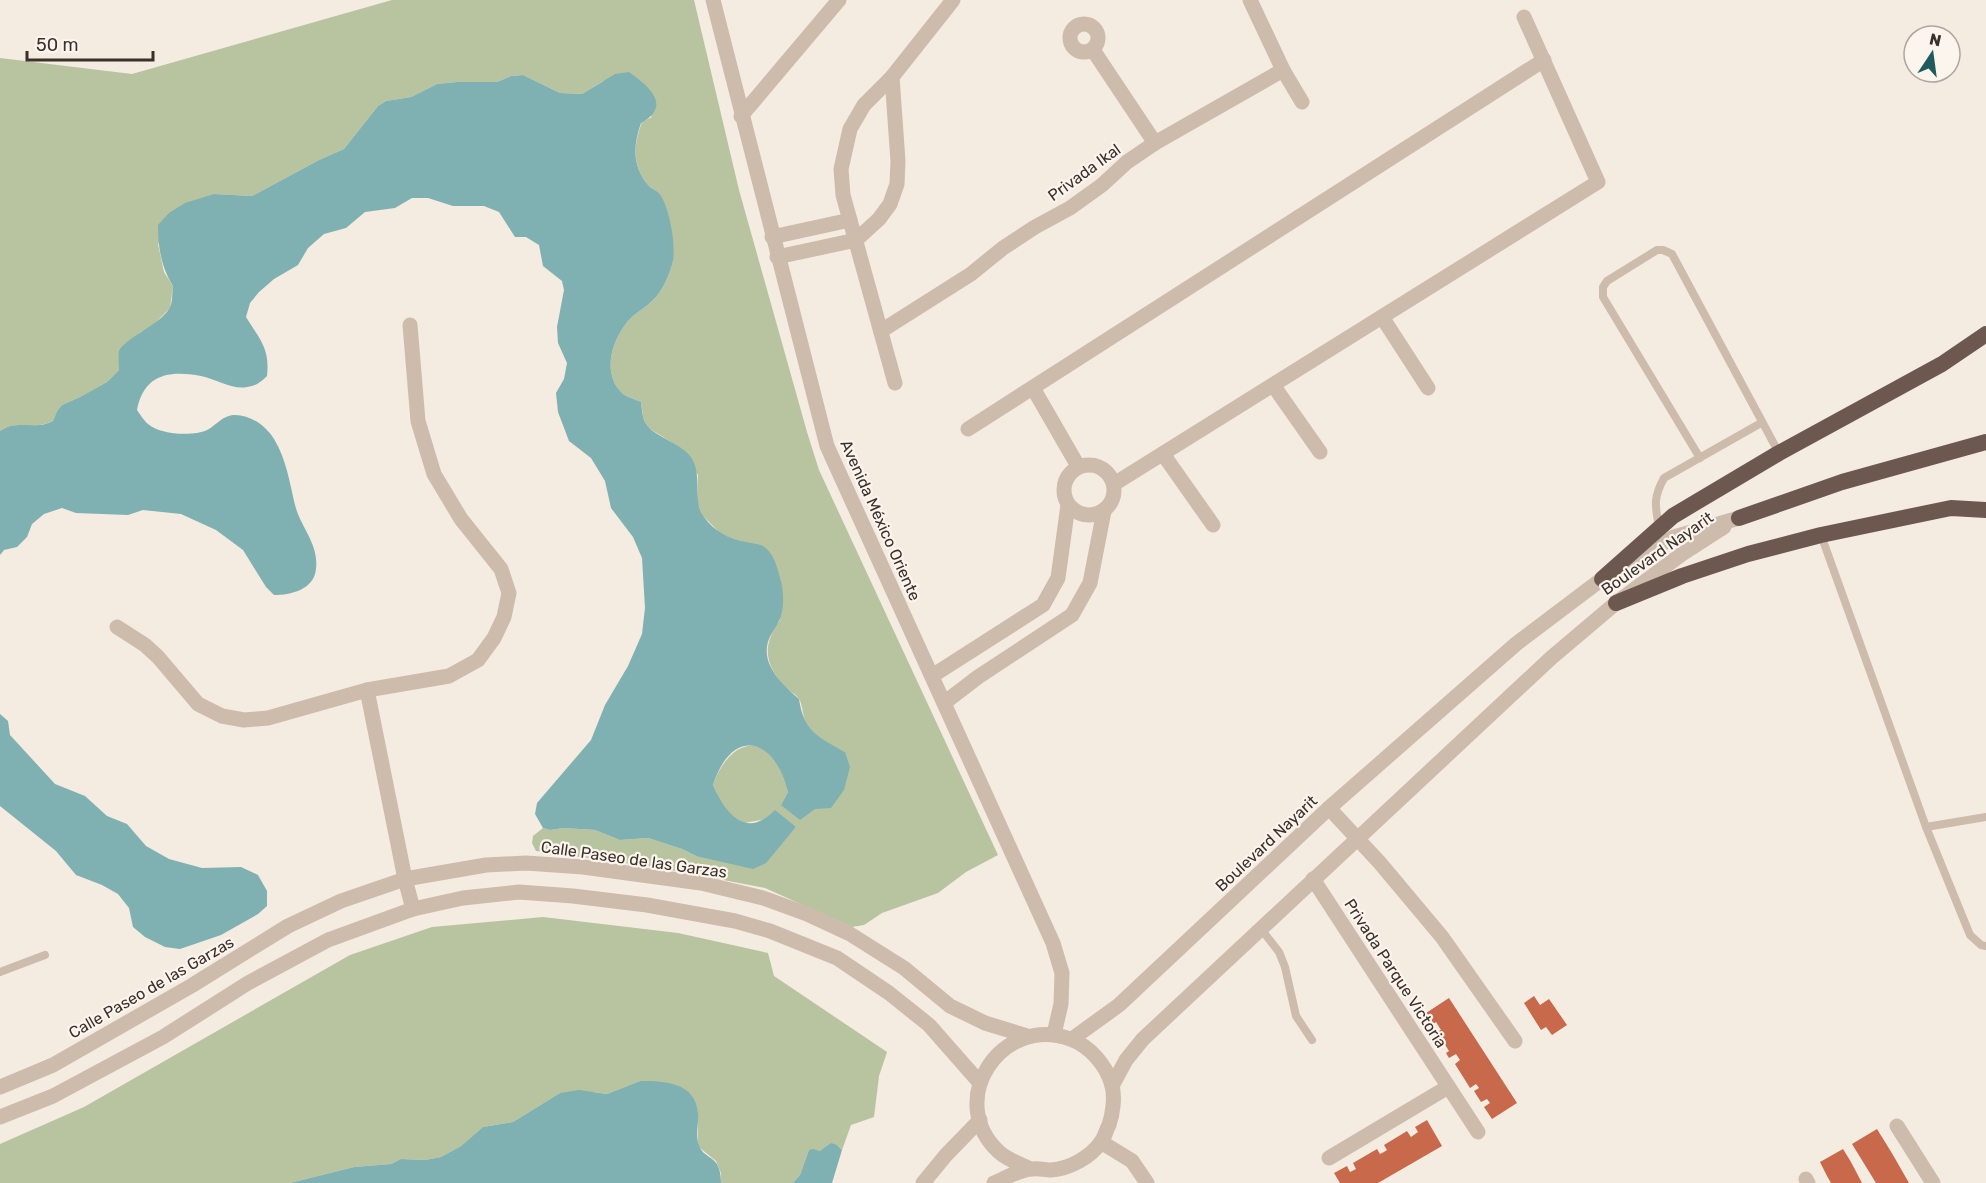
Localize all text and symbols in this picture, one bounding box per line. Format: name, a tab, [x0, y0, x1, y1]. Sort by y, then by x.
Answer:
scale bar	[27, 24, 153, 62]
north arrow	[1902, 24, 1962, 84]
text: N	[1928, 29, 1943, 50]
text: 50 m	[36, 34, 79, 56]
street label: Privada Ikal	[1044, 140, 1124, 205]
street label: Avenida México Oriente	[836, 437, 925, 604]
street label: Boulevard Nayarit	[1598, 508, 1717, 599]
street label: Boulevard Nayarit	[1212, 791, 1321, 895]
street label: Calle Paseo de las Garzas	[540, 837, 728, 882]
street label: Privada Parque Victoria	[1340, 895, 1451, 1051]
street label: Calle Paseo de las Garzas	[65, 932, 237, 1043]

